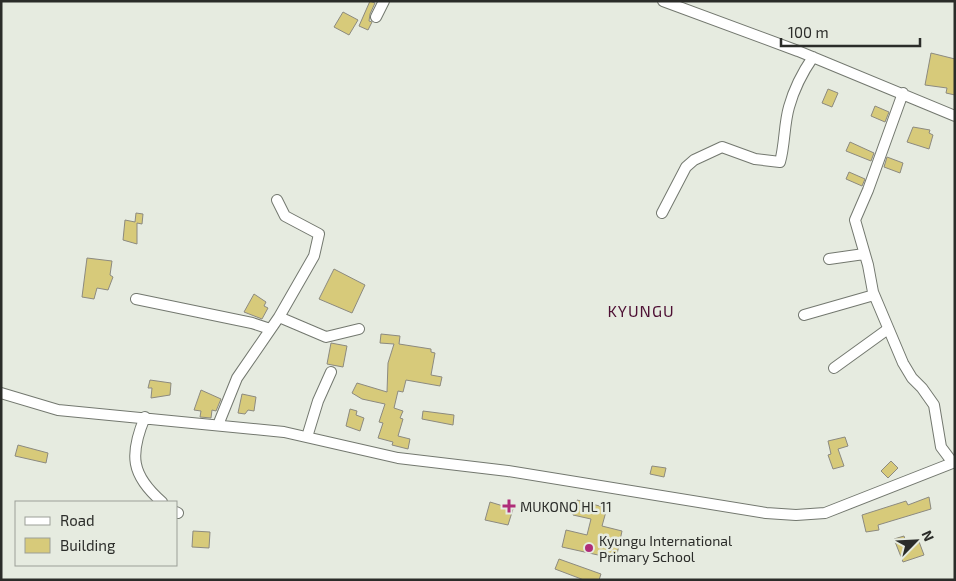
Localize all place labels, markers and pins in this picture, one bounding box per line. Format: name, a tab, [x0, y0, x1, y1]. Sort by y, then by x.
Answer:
place label: MUKONO HL 11	[520, 498, 612, 515]
marker: MUKONO HL 11	[502, 499, 516, 513]
place label: Kyungu International Primary School	[599, 532, 733, 565]
marker: Kyungu International Primary School	[583, 542, 595, 554]

